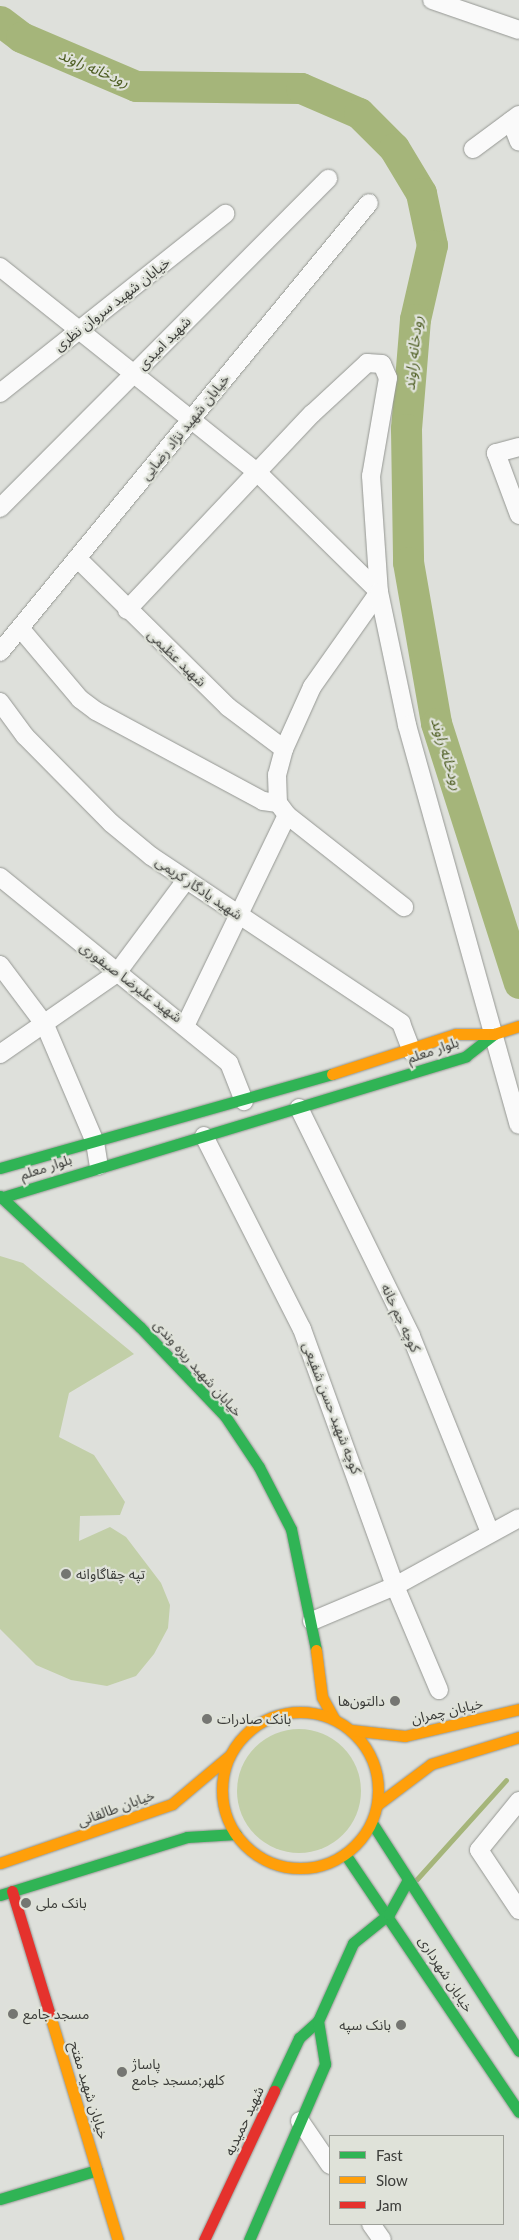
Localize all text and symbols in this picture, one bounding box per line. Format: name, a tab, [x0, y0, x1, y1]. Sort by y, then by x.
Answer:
water label: رودخانه راوند	[56, 45, 132, 91]
street label: خیابان شهید سروان نظری	[51, 254, 173, 354]
street label: شهید امیدی	[134, 313, 194, 373]
water label: رودخانه راوند	[400, 315, 426, 391]
street label: خیابان شهید نژاد رضایی	[137, 371, 233, 483]
street label: شهید عظیمی	[144, 626, 210, 690]
water label: رودخانه راوند	[427, 716, 467, 792]
street label: شهید یادگار کریمی	[152, 853, 246, 923]
street label: شهید علیرضا صیفوری	[77, 938, 185, 1026]
street label: بلوار معلم	[405, 1033, 461, 1067]
street label: بلوار معلم	[18, 1151, 74, 1183]
street label: کوچه جم خانه	[378, 1281, 424, 1355]
street label: خیابان شهید ریزه وندی	[150, 1316, 246, 1420]
street label: کوچه شهید حسن شفیعی	[299, 1340, 365, 1476]
place label: تپه چقاگاوانه	[76, 1566, 145, 1582]
marker: تپه چقاگاوانه	[60, 1568, 72, 1580]
place label: دالتون‌ها	[338, 1693, 385, 1709]
marker: دالتون‌ها	[389, 1695, 401, 1707]
street label: خیابان چمران	[410, 1695, 484, 1727]
place label: بانک صادرات	[217, 1711, 291, 1727]
marker: بانک صادرات	[201, 1713, 213, 1725]
street label: خیابان طالقانی	[75, 1786, 157, 1830]
place label: بانک ملی	[36, 1895, 87, 1911]
marker: بانک ملی	[20, 1897, 32, 1909]
street label: خیابان شهرداری	[415, 1933, 477, 2015]
place label: مسجد جامع	[23, 2006, 89, 2022]
marker: مسجد جامع	[7, 2008, 19, 2020]
place label: بانک سپه	[339, 2017, 391, 2033]
marker: بانک سپه	[395, 2019, 407, 2031]
street label: خیابان شهید مفتح	[66, 2039, 112, 2141]
place label: پاساژ کلهر;مسجد جامع	[132, 2056, 225, 2088]
marker: پاساژ کلهر;مسجد جامع	[116, 2066, 128, 2078]
street label: شهید حمیدیه	[221, 2084, 267, 2158]
legend	[329, 2135, 504, 2225]
text: Fast	[376, 2146, 403, 2164]
text: Slow	[376, 2171, 408, 2189]
text: Jam	[376, 2196, 402, 2214]

